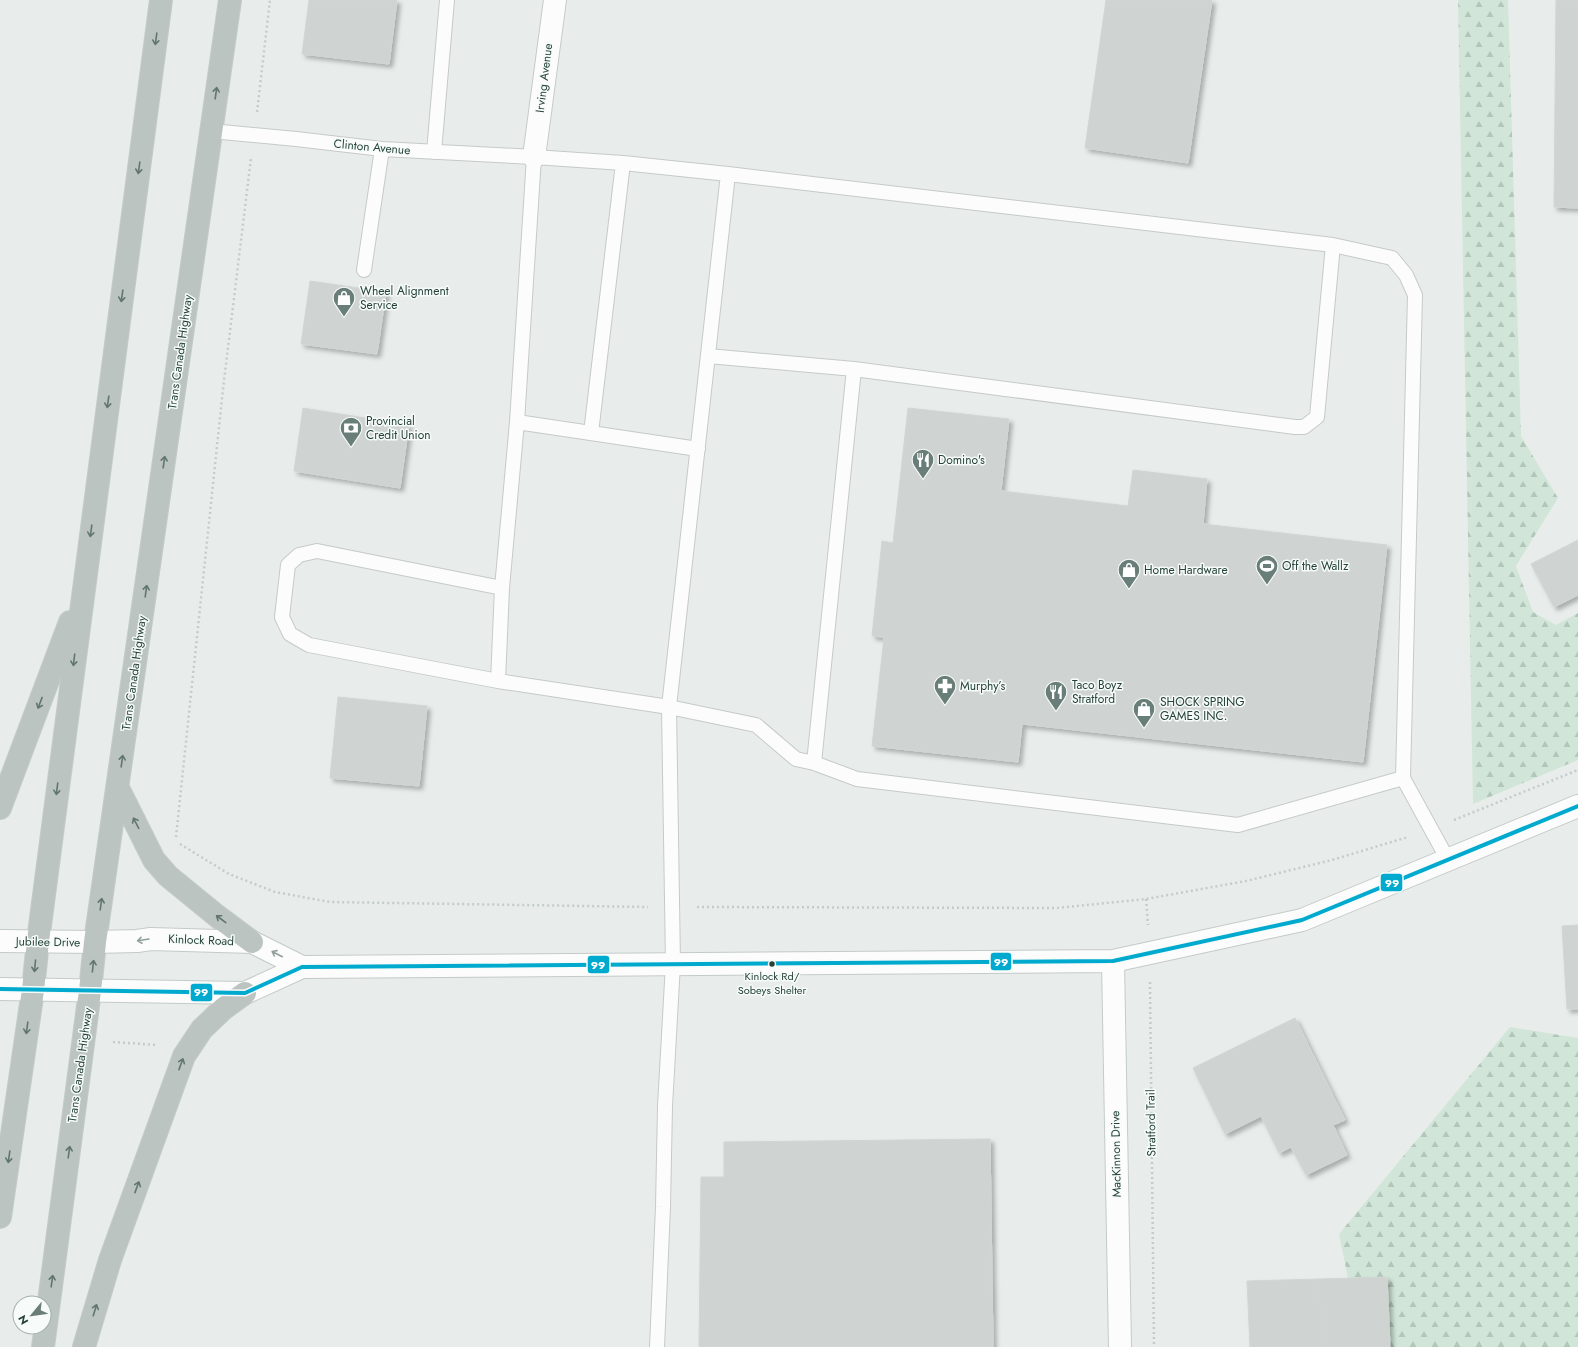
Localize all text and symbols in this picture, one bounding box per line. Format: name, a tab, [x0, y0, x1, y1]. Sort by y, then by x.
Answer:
one-way arrow	[152, 32, 160, 45]
street label: Irving Avenue	[531, 42, 557, 114]
one-way arrow	[212, 87, 220, 100]
street label: Clinton Avenue	[333, 135, 411, 159]
one-way arrow	[135, 161, 143, 174]
place label: Wheel Alignment Service	[360, 282, 449, 314]
shop icon: Wheel Alignment Service	[331, 285, 357, 318]
one-way arrow	[118, 289, 126, 302]
street label: Trans Canada Highway	[163, 293, 197, 410]
one-way arrow	[104, 395, 112, 408]
place label: Provincial Credit Union	[366, 412, 431, 444]
bank icon: Provincial Credit Union	[338, 415, 364, 448]
restaurant icon: Domino's	[910, 447, 936, 480]
place label: Domino's	[938, 451, 985, 469]
one-way arrow	[160, 456, 168, 469]
one-way arrow	[87, 524, 95, 537]
sports icon: Off the Wallz	[1254, 553, 1280, 586]
shop icon: Home Hardware	[1116, 557, 1142, 590]
place label: Off the Wallz	[1282, 557, 1349, 575]
place label: Home Hardware	[1144, 561, 1228, 579]
one-way arrow	[142, 585, 150, 598]
street label: Trans Canada Highway	[117, 614, 151, 731]
one-way arrow	[70, 653, 78, 666]
pharmacy icon: Murphy’s	[932, 673, 958, 706]
place label: Taco Boyz Stratford	[1072, 676, 1123, 708]
place label: Murphy’s	[960, 677, 1006, 695]
restaurant icon: Taco Boyz Stratford	[1043, 679, 1069, 712]
place label: SHOCK SPRING GAMES INC.	[1160, 693, 1245, 725]
one-way arrow	[35, 696, 43, 708]
shop icon: SHOCK SPRING GAMES INC.	[1131, 696, 1157, 729]
one-way arrow	[118, 755, 126, 768]
one-way arrow	[53, 782, 61, 795]
one-way arrow	[132, 817, 139, 829]
line badge: 99	[1380, 873, 1403, 892]
text: 99	[1385, 875, 1399, 891]
one-way arrow	[97, 897, 105, 910]
one-way arrow	[215, 914, 226, 923]
street label: Kinlock Road	[168, 930, 234, 950]
street label: Jubilee Drive	[14, 932, 80, 952]
one-way arrow	[137, 936, 150, 944]
one-way arrow	[271, 950, 283, 957]
line badge: 99	[990, 952, 1012, 971]
text: 99	[994, 954, 1008, 970]
line badge: 99	[587, 955, 610, 974]
text: 99	[591, 957, 605, 973]
one-way arrow	[32, 959, 39, 972]
marker: Kinlock Rd/ Sobeys Shelter	[767, 959, 777, 969]
one-way arrow	[89, 960, 97, 973]
place label: Kinlock Rd/ Sobeys Shelter	[738, 968, 806, 998]
line badge: 99	[190, 983, 213, 1002]
text: 99	[194, 984, 208, 1000]
street label: Trans Canada Highway	[63, 1006, 97, 1123]
one-way arrow	[23, 1021, 31, 1034]
one-way arrow	[178, 1058, 185, 1071]
street label: Stratford Trail	[1141, 1089, 1161, 1157]
street label: MacKinnon Drive	[1106, 1110, 1126, 1198]
one-way arrow	[65, 1146, 73, 1159]
one-way arrow	[5, 1150, 13, 1163]
one-way arrow	[133, 1181, 141, 1193]
one-way arrow	[48, 1275, 56, 1288]
north arrow	[12, 1295, 52, 1335]
one-way arrow	[92, 1303, 99, 1316]
text: N	[14, 1312, 32, 1328]

